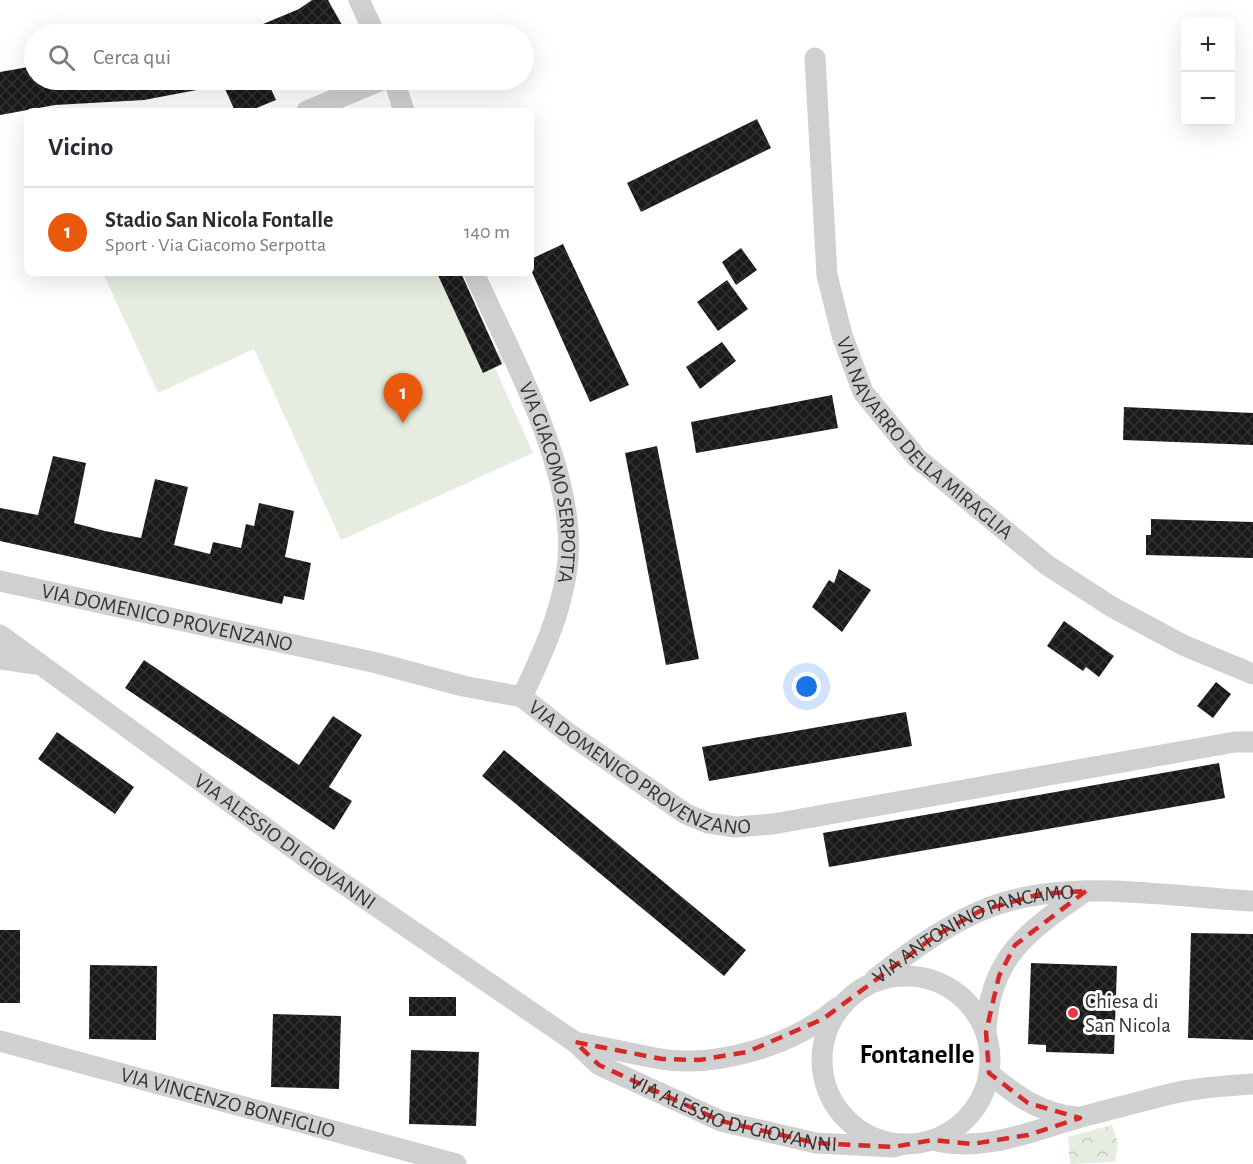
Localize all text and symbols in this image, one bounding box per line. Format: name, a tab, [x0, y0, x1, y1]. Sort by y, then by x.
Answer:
map controls	[1181, 18, 1235, 126]
button: +	[1181, 18, 1235, 72]
search box	[24, 24, 534, 90]
icon: search	[45, 41, 78, 74]
text: Cerca qui	[93, 46, 171, 68]
button: −	[1181, 72, 1235, 126]
text: Vicino	[48, 134, 113, 160]
text: Stadio San Nicola Fontalle	[105, 209, 333, 231]
text: 1	[64, 222, 71, 242]
text: 140 m	[464, 222, 510, 242]
text: Sport · Via Giacomo Serpotta	[105, 235, 326, 255]
street label: VIA NAVARRO DELLA MIRAGLIA	[833, 334, 1017, 543]
pin: 1	[384, 374, 422, 423]
street label: VIA GIACOMO SERPOTTA	[515, 379, 579, 585]
street label: VIA DOMENICO PROVENZANO	[40, 580, 294, 655]
your location	[792, 672, 821, 701]
street label: VIA DOMENICO PROVENZANO	[525, 697, 752, 838]
street label: VIA ALESSIO DI GIOVANNI	[190, 770, 379, 914]
street label: VIA ANTONINO PANCAMO	[869, 881, 1075, 988]
place label: Chiesa di San Nicola	[1085, 991, 1171, 1036]
marker: Chiesa di San Nicola	[1066, 1006, 1080, 1020]
district label: Fontanelle	[860, 1041, 974, 1068]
street label: VIA VINCENZO BONFIGLIO	[118, 1064, 337, 1142]
street label: VIA ALESSIO DI GIOVANNI	[627, 1071, 838, 1155]

